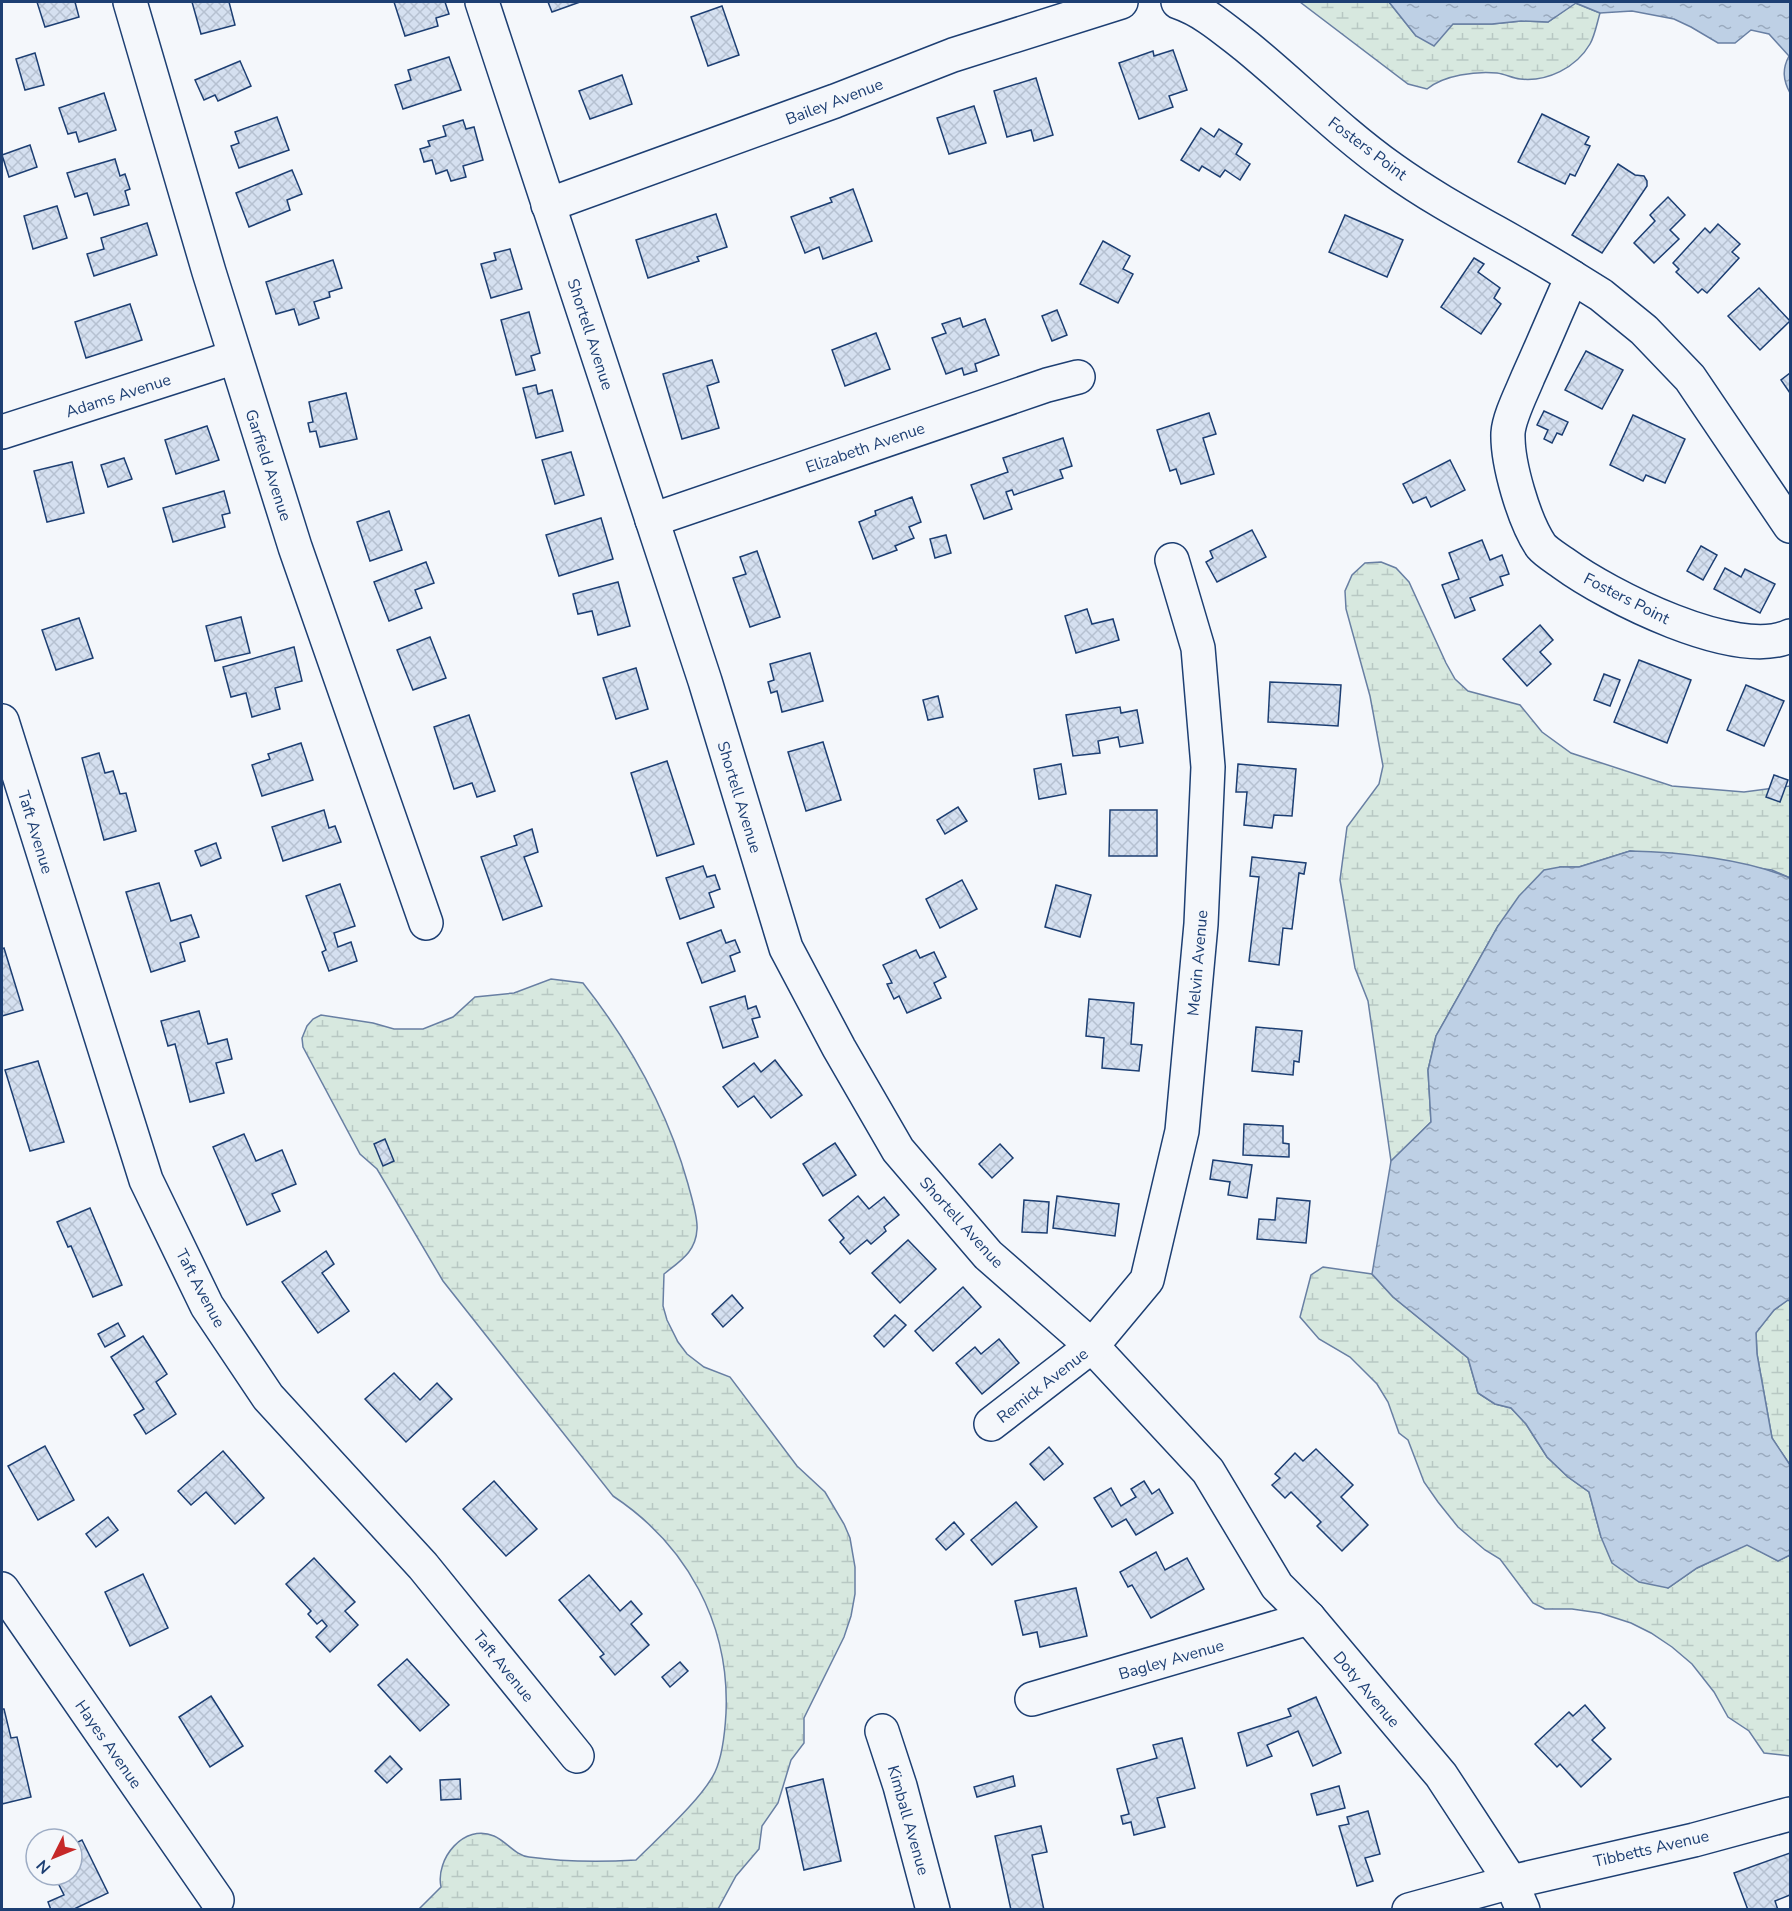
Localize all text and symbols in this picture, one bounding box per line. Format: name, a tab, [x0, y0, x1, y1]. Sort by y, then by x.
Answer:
street label: Bailey Avenue	[782, 73, 886, 131]
street label: Fosters Point	[1323, 112, 1412, 186]
street label: Shortell Avenue	[562, 276, 618, 393]
street label: Adams Avenue	[63, 369, 174, 423]
street label: Garfield Avenue	[240, 407, 296, 524]
street label: Elizabeth Avenue	[803, 417, 928, 479]
street label: Fosters Point	[1580, 568, 1674, 630]
street label: Shortell Avenue	[712, 739, 767, 856]
street label: Taft Avenue	[12, 788, 58, 877]
street label: Melvin Avenue	[1182, 909, 1214, 1017]
street label: Shortell Avenue	[914, 1172, 1008, 1273]
street label: Taft Avenue	[170, 1245, 230, 1332]
street label: Remick Avenue	[992, 1343, 1093, 1428]
street label: Taft Avenue	[468, 1626, 539, 1707]
street label: Bagley Avenue	[1116, 1634, 1226, 1685]
street label: Doty Avenue	[1328, 1647, 1405, 1732]
street label: Hayes Avenue	[69, 1696, 147, 1793]
street label: Kimball Avenue	[882, 1763, 934, 1878]
street label: Tibbetts Avenue	[1591, 1825, 1711, 1873]
north arrow	[24, 1827, 84, 1887]
text: N	[32, 1855, 56, 1878]

